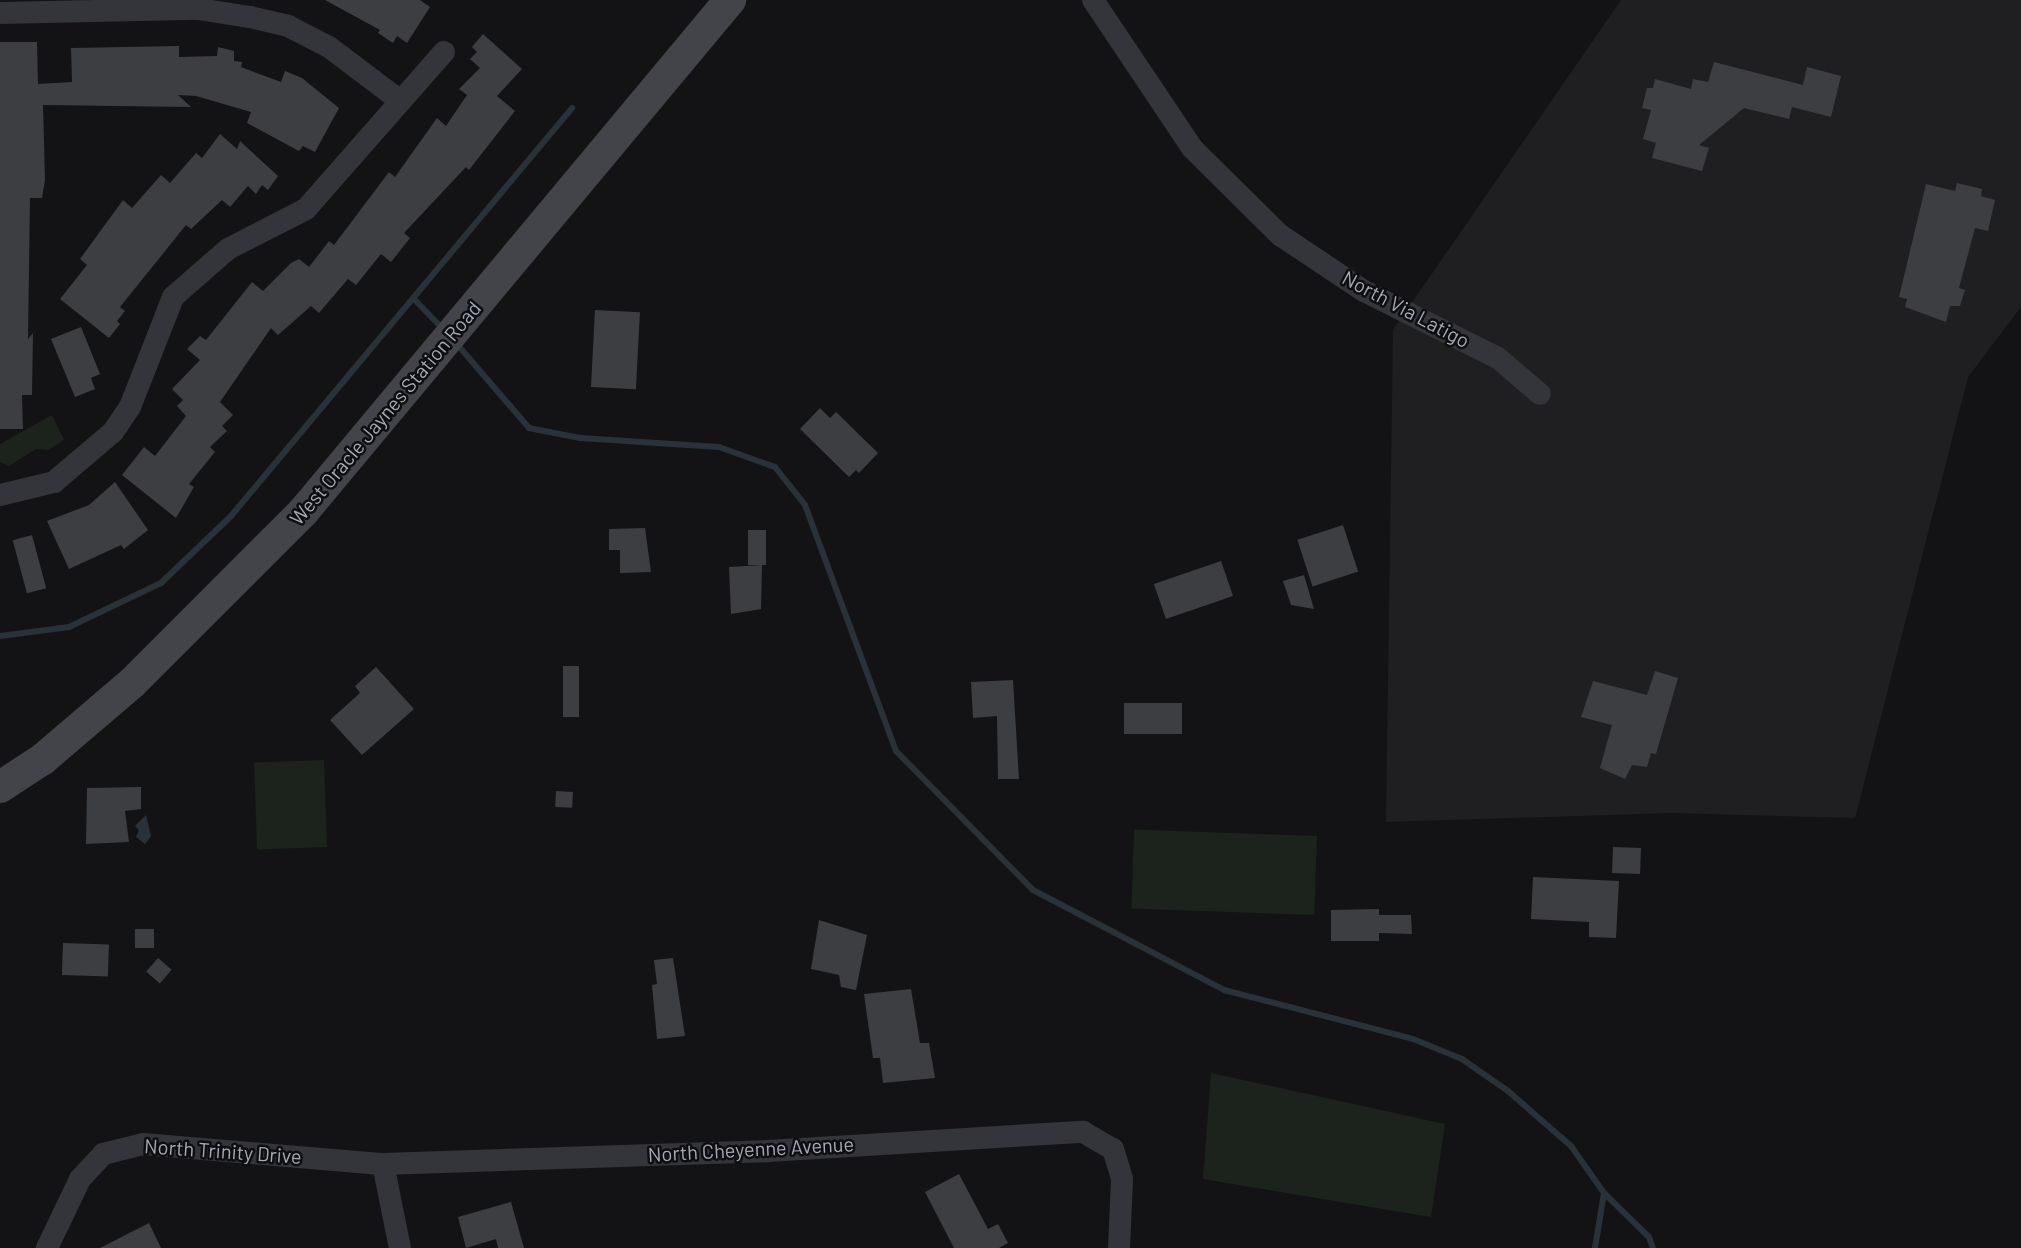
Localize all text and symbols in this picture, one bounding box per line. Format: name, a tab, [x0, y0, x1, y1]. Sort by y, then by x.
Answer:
street label: North Via Latigo	[1338, 265, 1474, 353]
street label: West Oracle Jaynes Station Road	[284, 296, 486, 530]
street label: North Cheyenne Avenue	[647, 1132, 855, 1166]
street label: North Trinity Drive	[144, 1134, 302, 1168]

